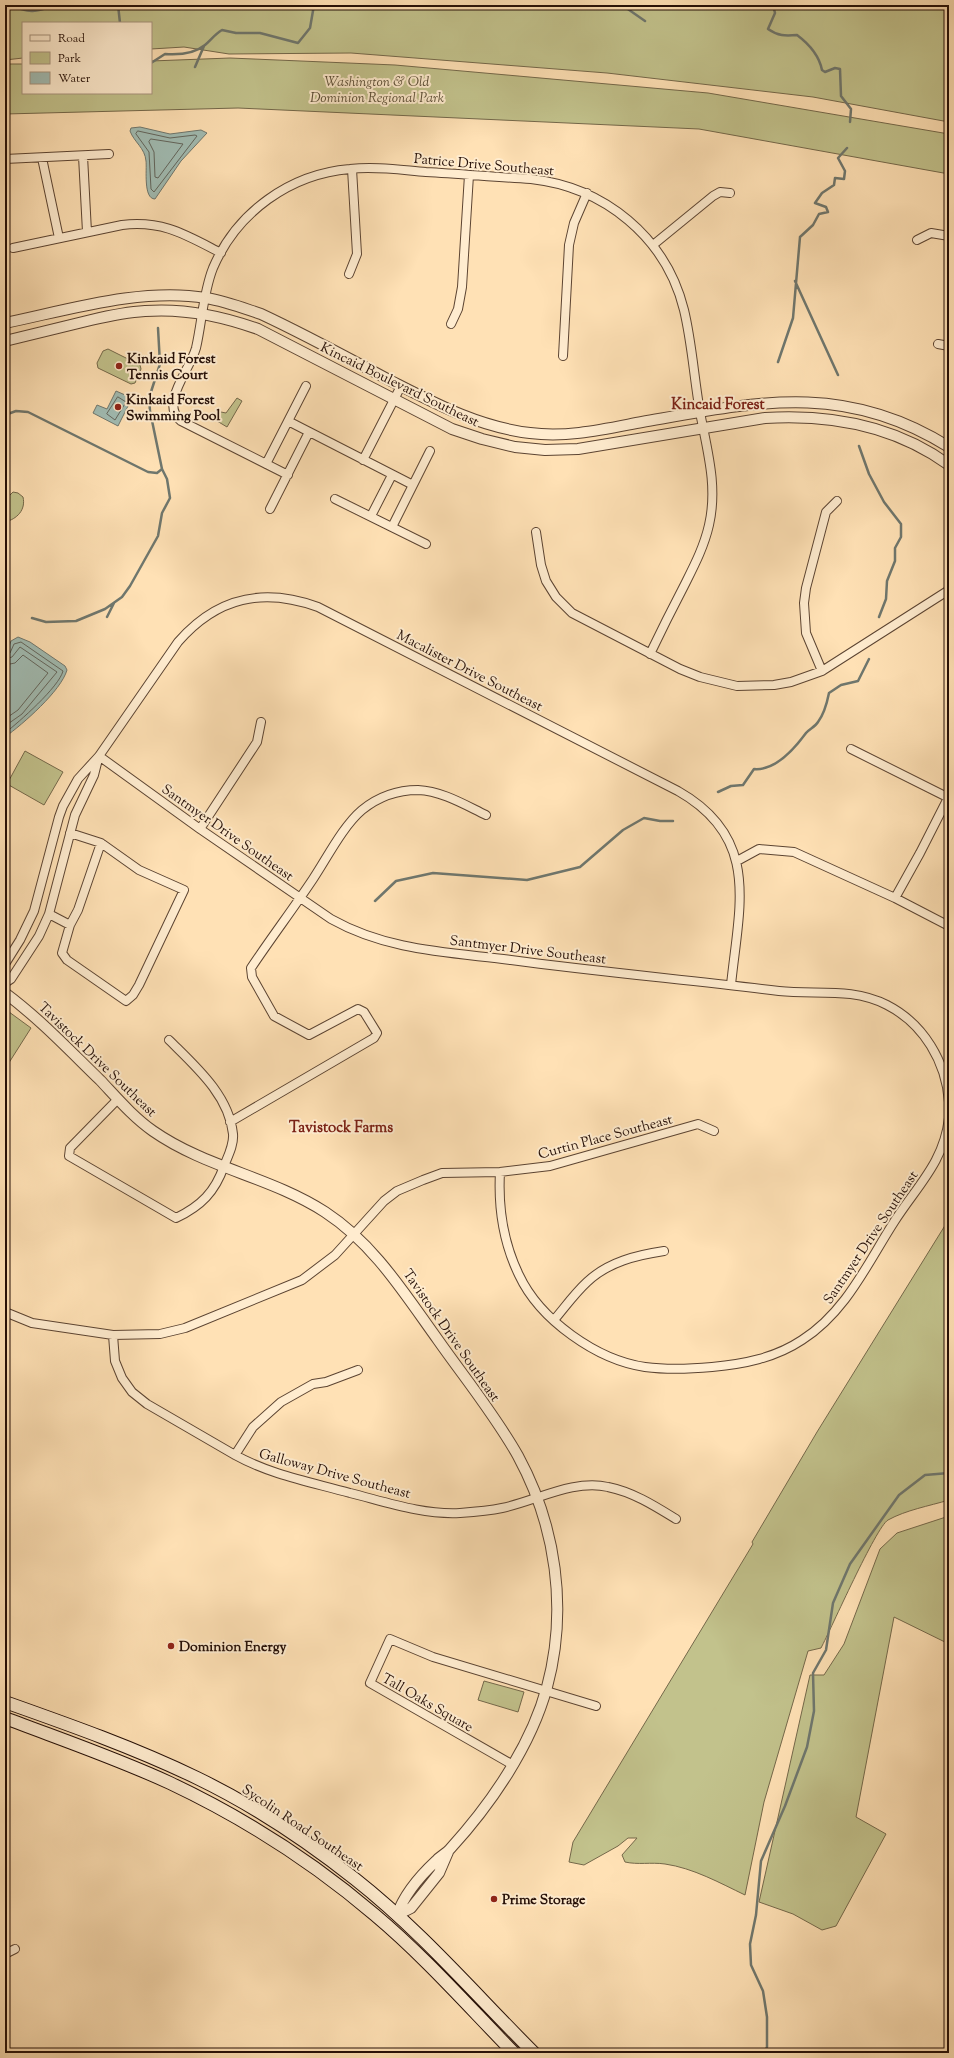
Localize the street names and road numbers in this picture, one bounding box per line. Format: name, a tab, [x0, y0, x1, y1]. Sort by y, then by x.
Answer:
street label: Patrice Drive Southeast	[413, 150, 555, 182]
street label: Kincaid Boulevard Southeast	[316, 339, 482, 433]
street label: Macalister Drive Southeast	[393, 626, 546, 717]
street label: Santmyer Drive Southeast	[157, 780, 297, 887]
street label: Santmyer Drive Southeast	[449, 931, 607, 971]
street label: Tavistock Drive Southeast	[33, 998, 160, 1123]
street label: Curtin Place Southeast	[536, 1110, 675, 1166]
street label: Santmyer Drive Southeast	[819, 1167, 924, 1309]
street label: Tavistock Drive Southeast	[397, 1266, 504, 1407]
street label: Galloway Drive Southeast	[256, 1445, 413, 1505]
street label: Tall Oaks Square	[378, 1669, 476, 1738]
street label: Sycolin Road Southeast	[237, 1780, 367, 1877]

